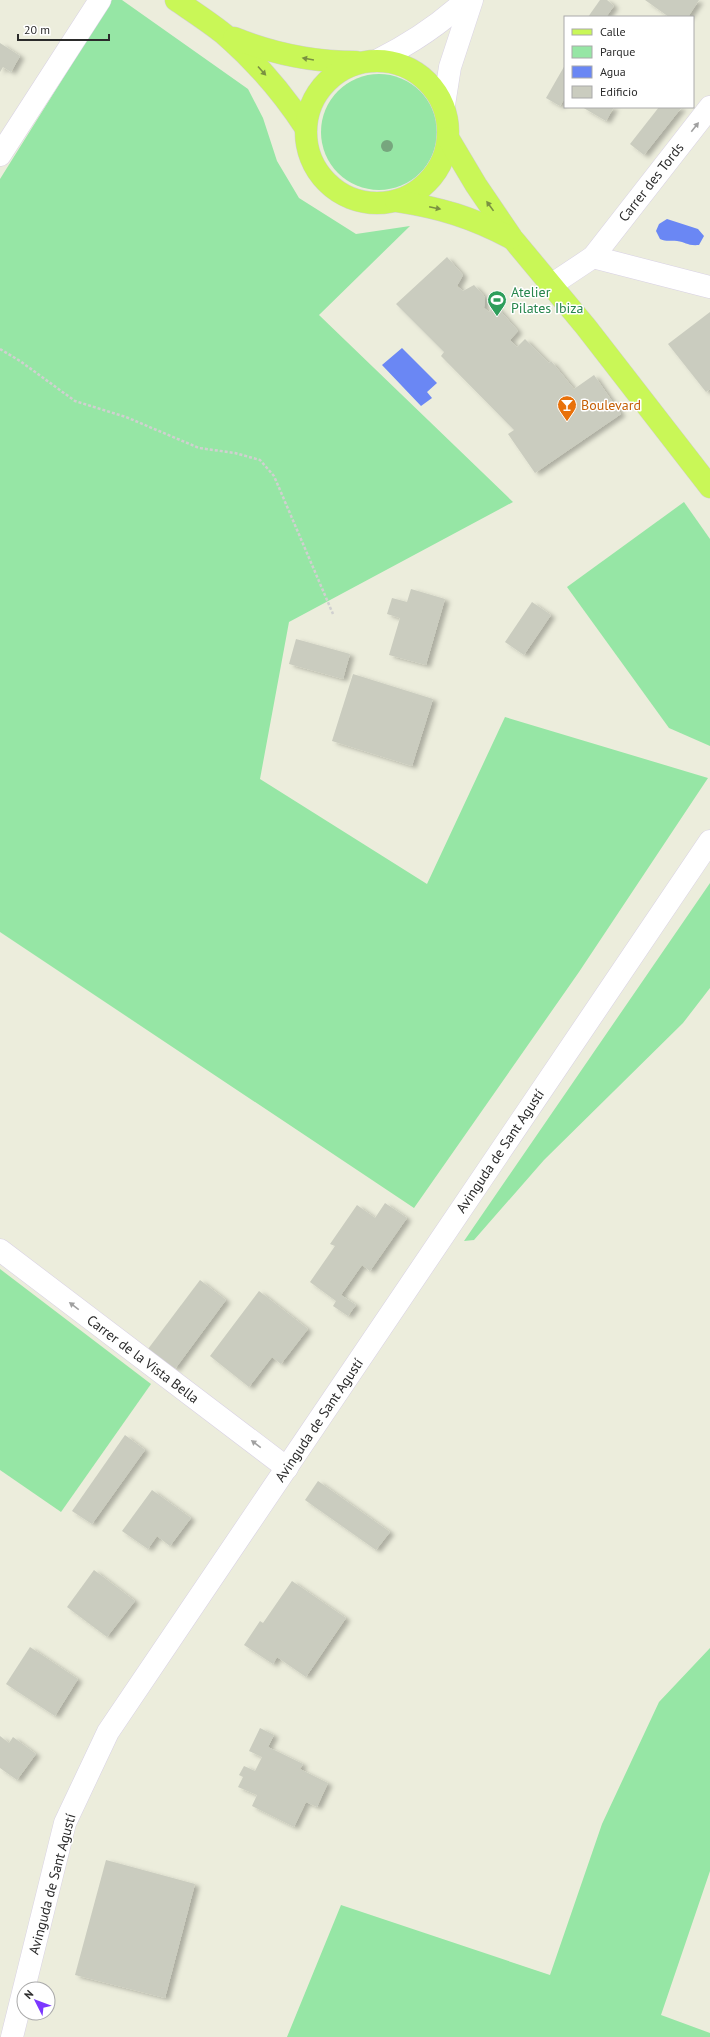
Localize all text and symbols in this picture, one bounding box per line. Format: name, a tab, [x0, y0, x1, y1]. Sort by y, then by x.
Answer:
scale bar	[18, 16, 109, 42]
legend	[564, 16, 694, 108]
text: 20 m	[24, 22, 50, 37]
text: Calle	[600, 24, 626, 39]
text: Parque	[600, 44, 635, 59]
one-way arrow	[301, 56, 314, 62]
text: Agua	[600, 64, 626, 79]
one-way arrow	[257, 65, 266, 76]
text: Edificio	[600, 84, 638, 99]
one-way arrow	[690, 121, 699, 132]
street label: Carrer des Tords	[615, 139, 688, 225]
one-way arrow	[486, 201, 494, 211]
one-way arrow	[429, 205, 441, 211]
place label: Atelier Pilates Ibiza	[511, 283, 584, 317]
sports icon: Atelier Pilates Ibiza	[486, 289, 508, 317]
bar icon: Boulevard	[556, 394, 578, 422]
place label: Boulevard	[581, 396, 641, 414]
street label: Avinguda de Sant Agustí	[452, 1086, 548, 1216]
one-way arrow	[69, 1302, 80, 1310]
street label: Carrer de la Vista Bella	[83, 1311, 203, 1407]
street label: Avinguda de Sant Agustí	[271, 1355, 367, 1485]
one-way arrow	[250, 1440, 261, 1448]
street label: Avinguda de Sant Agustí	[25, 1811, 80, 1956]
north arrow	[16, 1981, 56, 2021]
text: N	[21, 1987, 36, 2002]

